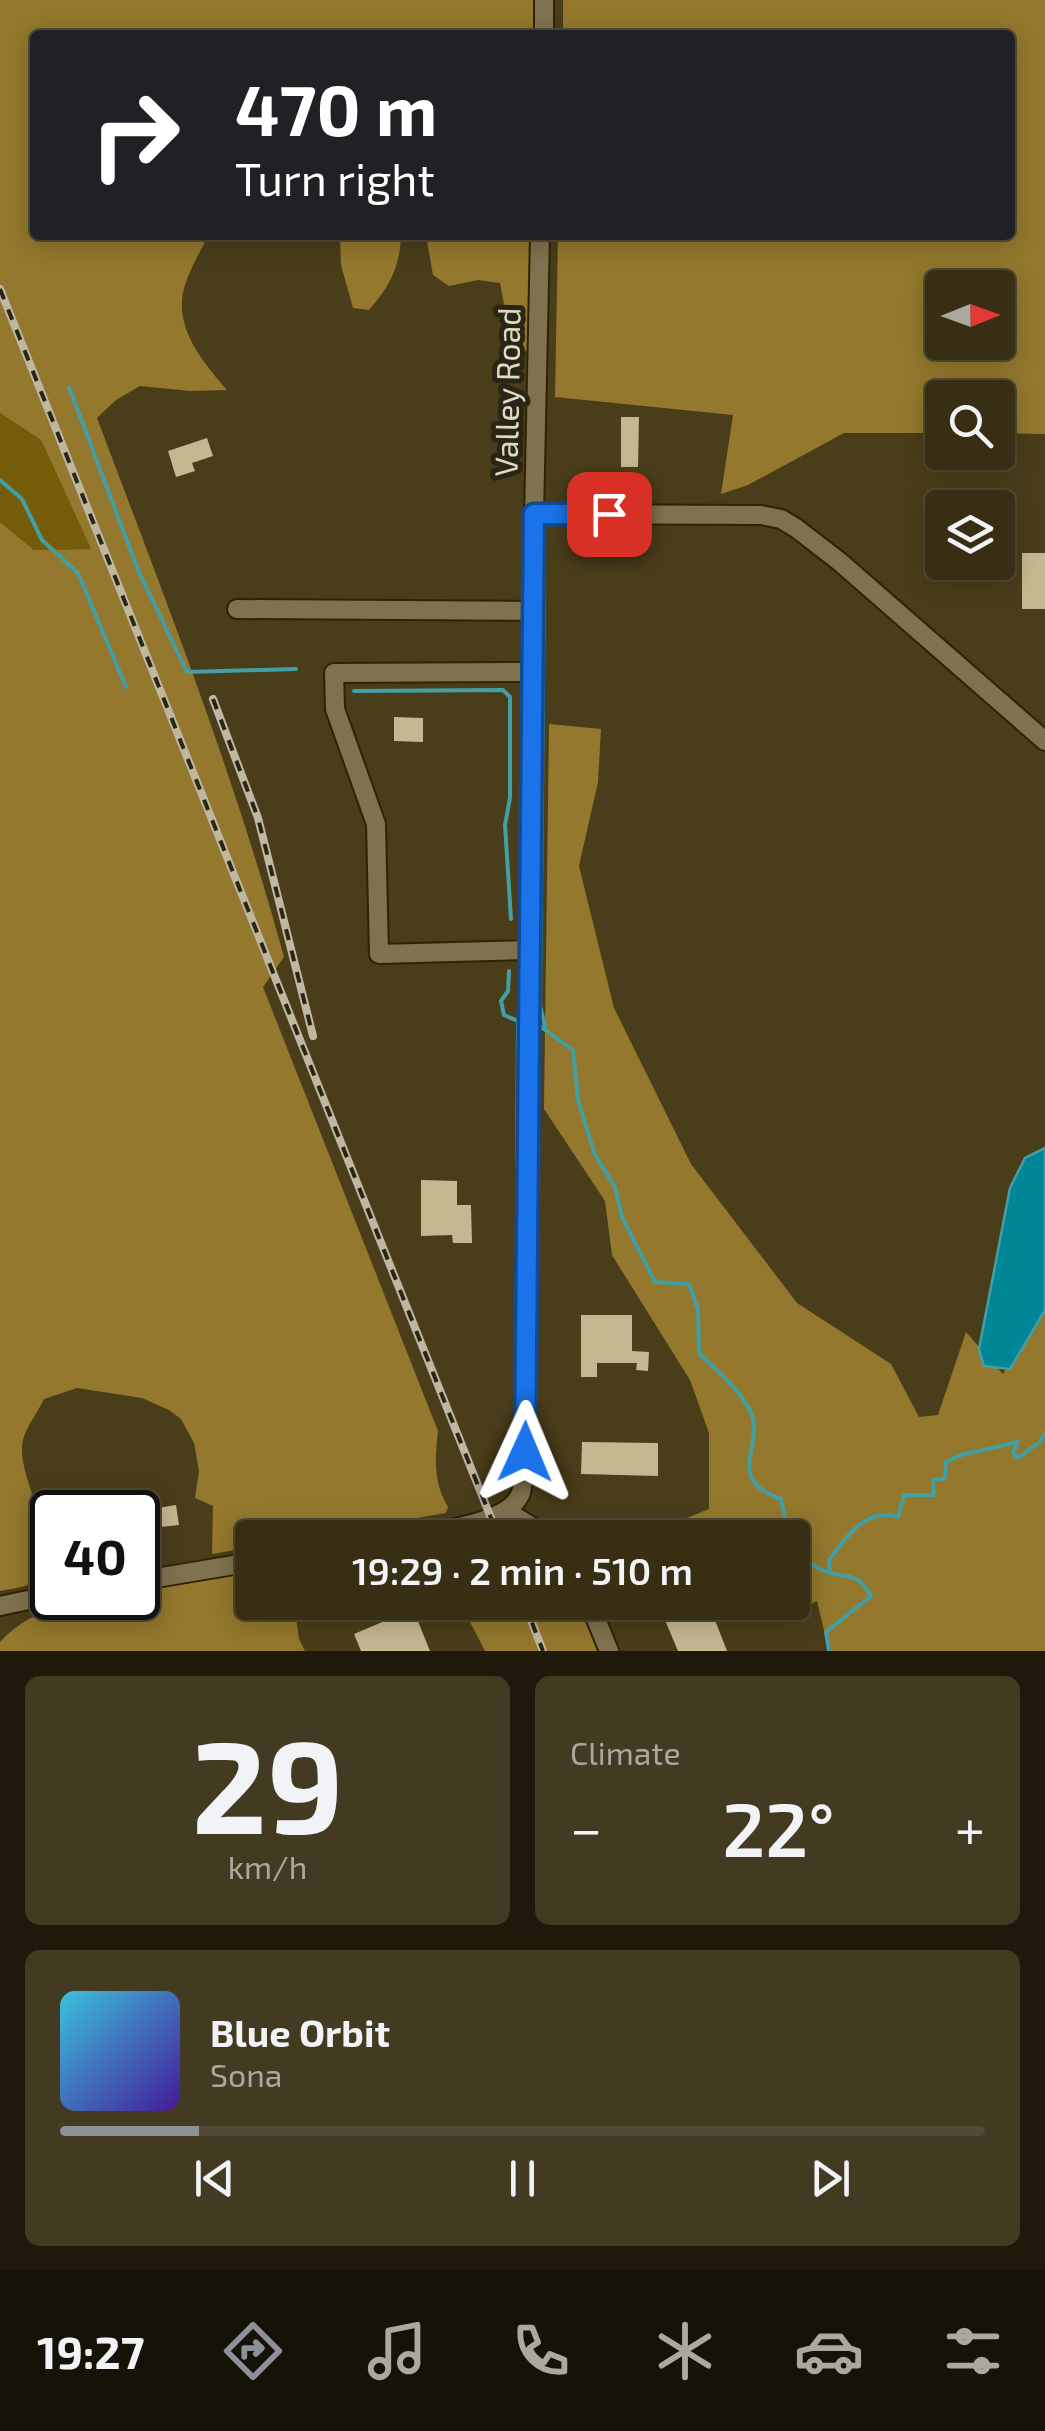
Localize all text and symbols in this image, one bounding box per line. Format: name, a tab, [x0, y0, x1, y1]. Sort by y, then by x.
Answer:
text: 470 m	[235, 66, 438, 150]
icon: right	[70, 70, 200, 200]
text: Turn right	[235, 151, 435, 205]
north arrow	[925, 270, 1015, 360]
map controls	[925, 270, 1015, 580]
street label: Valley Road	[486, 307, 526, 477]
button: search	[925, 380, 1015, 470]
pin	[567, 472, 652, 557]
icon: arrive	[582, 487, 637, 542]
button: layers	[925, 490, 1015, 580]
position arrow	[473, 1400, 577, 1504]
speed limit sign: 40	[30, 1490, 160, 1620]
text: 19:29 · 2 min · 510 m	[352, 1547, 693, 1593]
text: 29	[191, 1704, 344, 1860]
text: Climate	[570, 1733, 681, 1771]
text: 22°	[722, 1782, 835, 1872]
text: −	[570, 1794, 602, 1860]
text: +	[955, 1794, 985, 1860]
text: km/h	[228, 1847, 307, 1885]
text: Blue Orbit	[210, 2009, 390, 2055]
text: Sona	[210, 2055, 282, 2093]
icon: previous	[187, 2151, 242, 2206]
icon: pause	[495, 2151, 550, 2206]
icon: next	[803, 2151, 858, 2206]
icon: directions	[218, 2316, 288, 2386]
icon: music	[362, 2316, 432, 2386]
icon: phone	[506, 2316, 576, 2386]
icon: climate	[650, 2316, 720, 2386]
icon: car	[794, 2316, 864, 2386]
icon: filters	[938, 2316, 1008, 2386]
text: 19:27	[37, 2324, 144, 2378]

